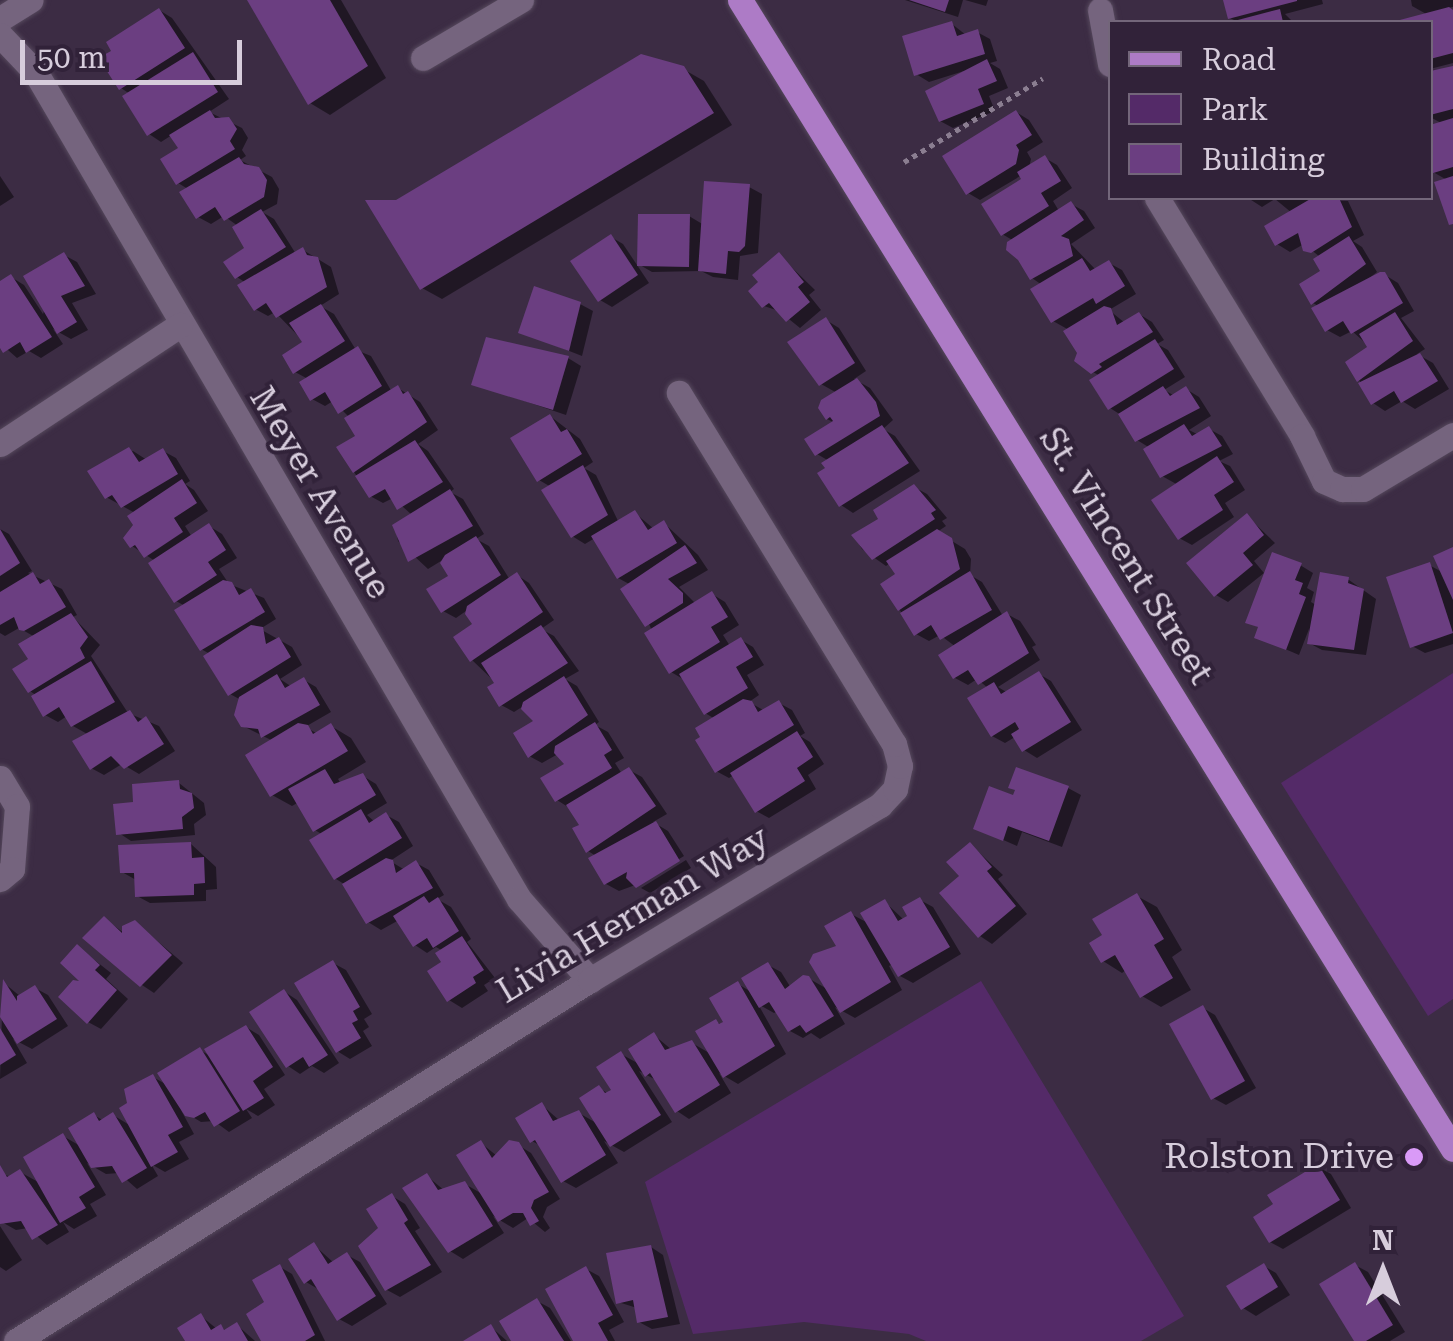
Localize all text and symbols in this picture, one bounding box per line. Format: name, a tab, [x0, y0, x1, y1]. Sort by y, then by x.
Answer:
scale bar	[25, 20, 248, 82]
legend	[1108, 20, 1433, 200]
text: 50 m	[37, 40, 106, 75]
text: Road	[1202, 42, 1276, 77]
text: Park	[1202, 92, 1268, 127]
text: Building	[1202, 142, 1325, 177]
street label: Meyer Avenue	[240, 379, 400, 607]
street label: St. Vincent Street	[1030, 420, 1222, 692]
street label: Livia Herman Way	[489, 817, 777, 1013]
place label: Rolston Drive	[1164, 1136, 1394, 1178]
marker: Rolston Drive	[1403, 1146, 1425, 1168]
north arrow	[1333, 1221, 1433, 1321]
text: N	[1372, 1224, 1394, 1257]

